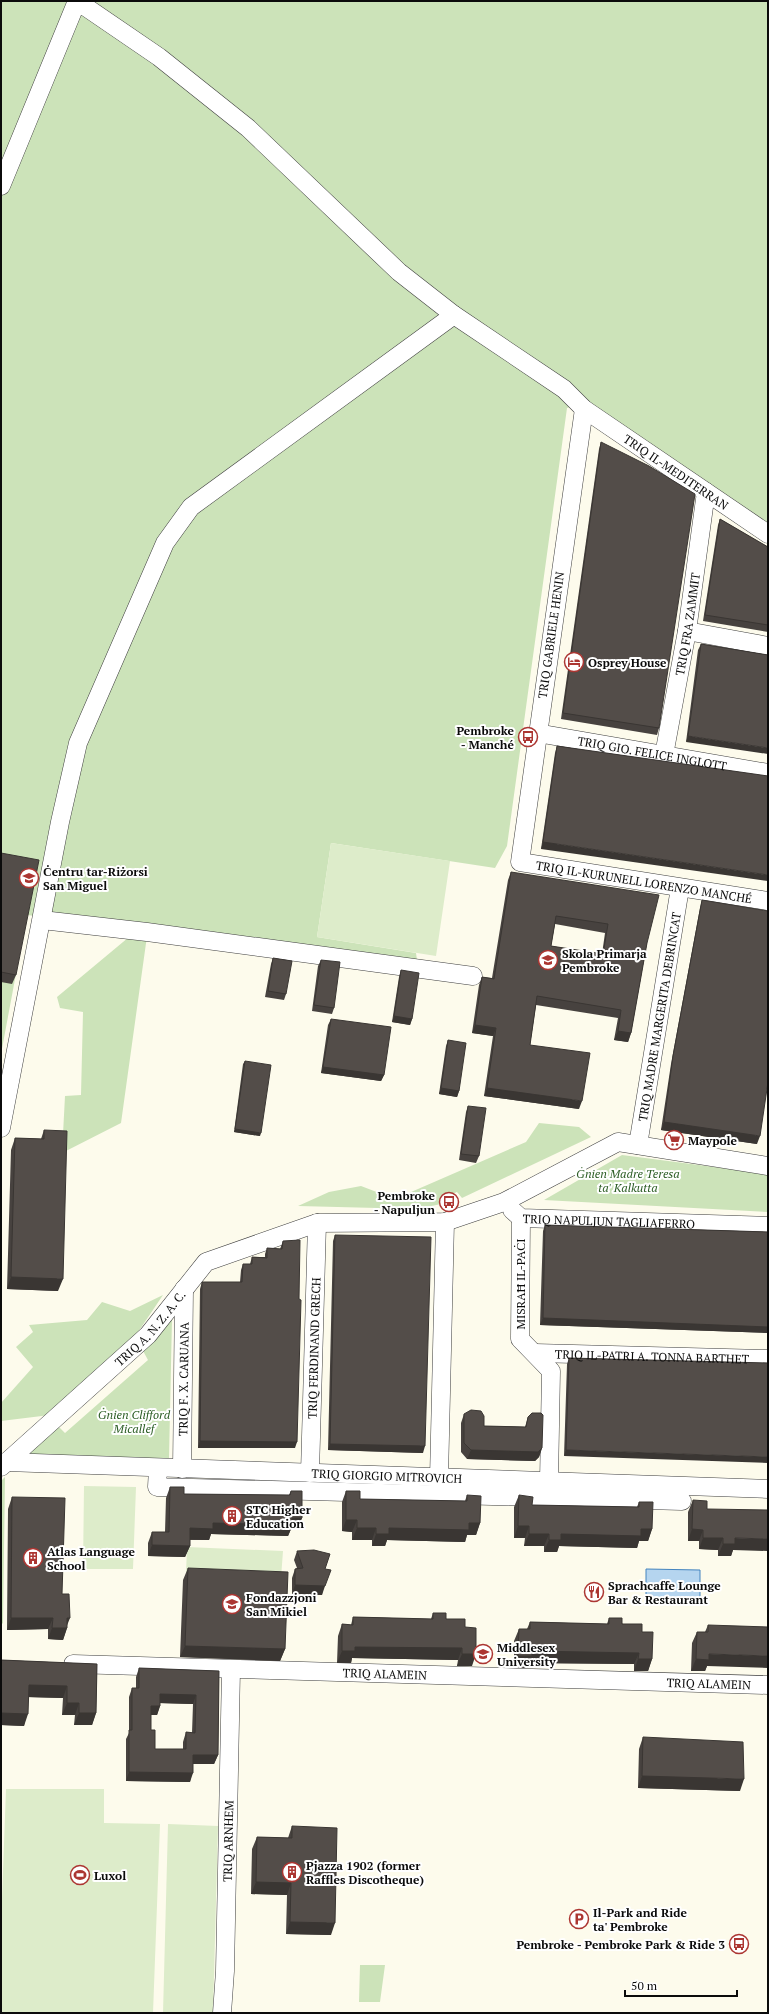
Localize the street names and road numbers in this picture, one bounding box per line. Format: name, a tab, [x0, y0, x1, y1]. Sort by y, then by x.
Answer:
street label: TRIQ IL-MEDITERRAN	[621, 431, 732, 513]
street label: TRIQ GABRIELE HENIN	[535, 570, 567, 699]
street label: TRIQ FRA ZAMMIT	[671, 571, 702, 677]
street label: TRIQ GIO. FELICE INGLOTT	[577, 733, 729, 773]
street label: TRIQ IL-KURUNELL LORENZO MANCHÉ	[535, 857, 753, 906]
street label: TRIQ MADRE MARGERITA DEBRINCAT	[634, 910, 684, 1122]
street label: TRIQ NAPULJUN TAGLIAFERRO	[522, 1211, 695, 1231]
street label: MISRAĦ IL-PAĊI	[513, 1239, 528, 1329]
street label: TRIQ FERDINAND GRECH	[304, 1277, 323, 1419]
street label: TRIQ A. N. Z. A. C.	[111, 1287, 188, 1369]
street label: TRIQ F. X. CARUANA	[175, 1321, 191, 1436]
street label: TRIQ IL-PATRI A. TONNA BARTHET	[555, 1346, 750, 1366]
street label: TRIQ GIORGIO MITROVICH	[311, 1465, 463, 1486]
street label: TRIQ ALAMEIN	[342, 1665, 427, 1682]
street label: TRIQ ALAMEIN	[666, 1674, 751, 1692]
street label: TRIQ ARNHEM	[219, 1800, 236, 1882]

